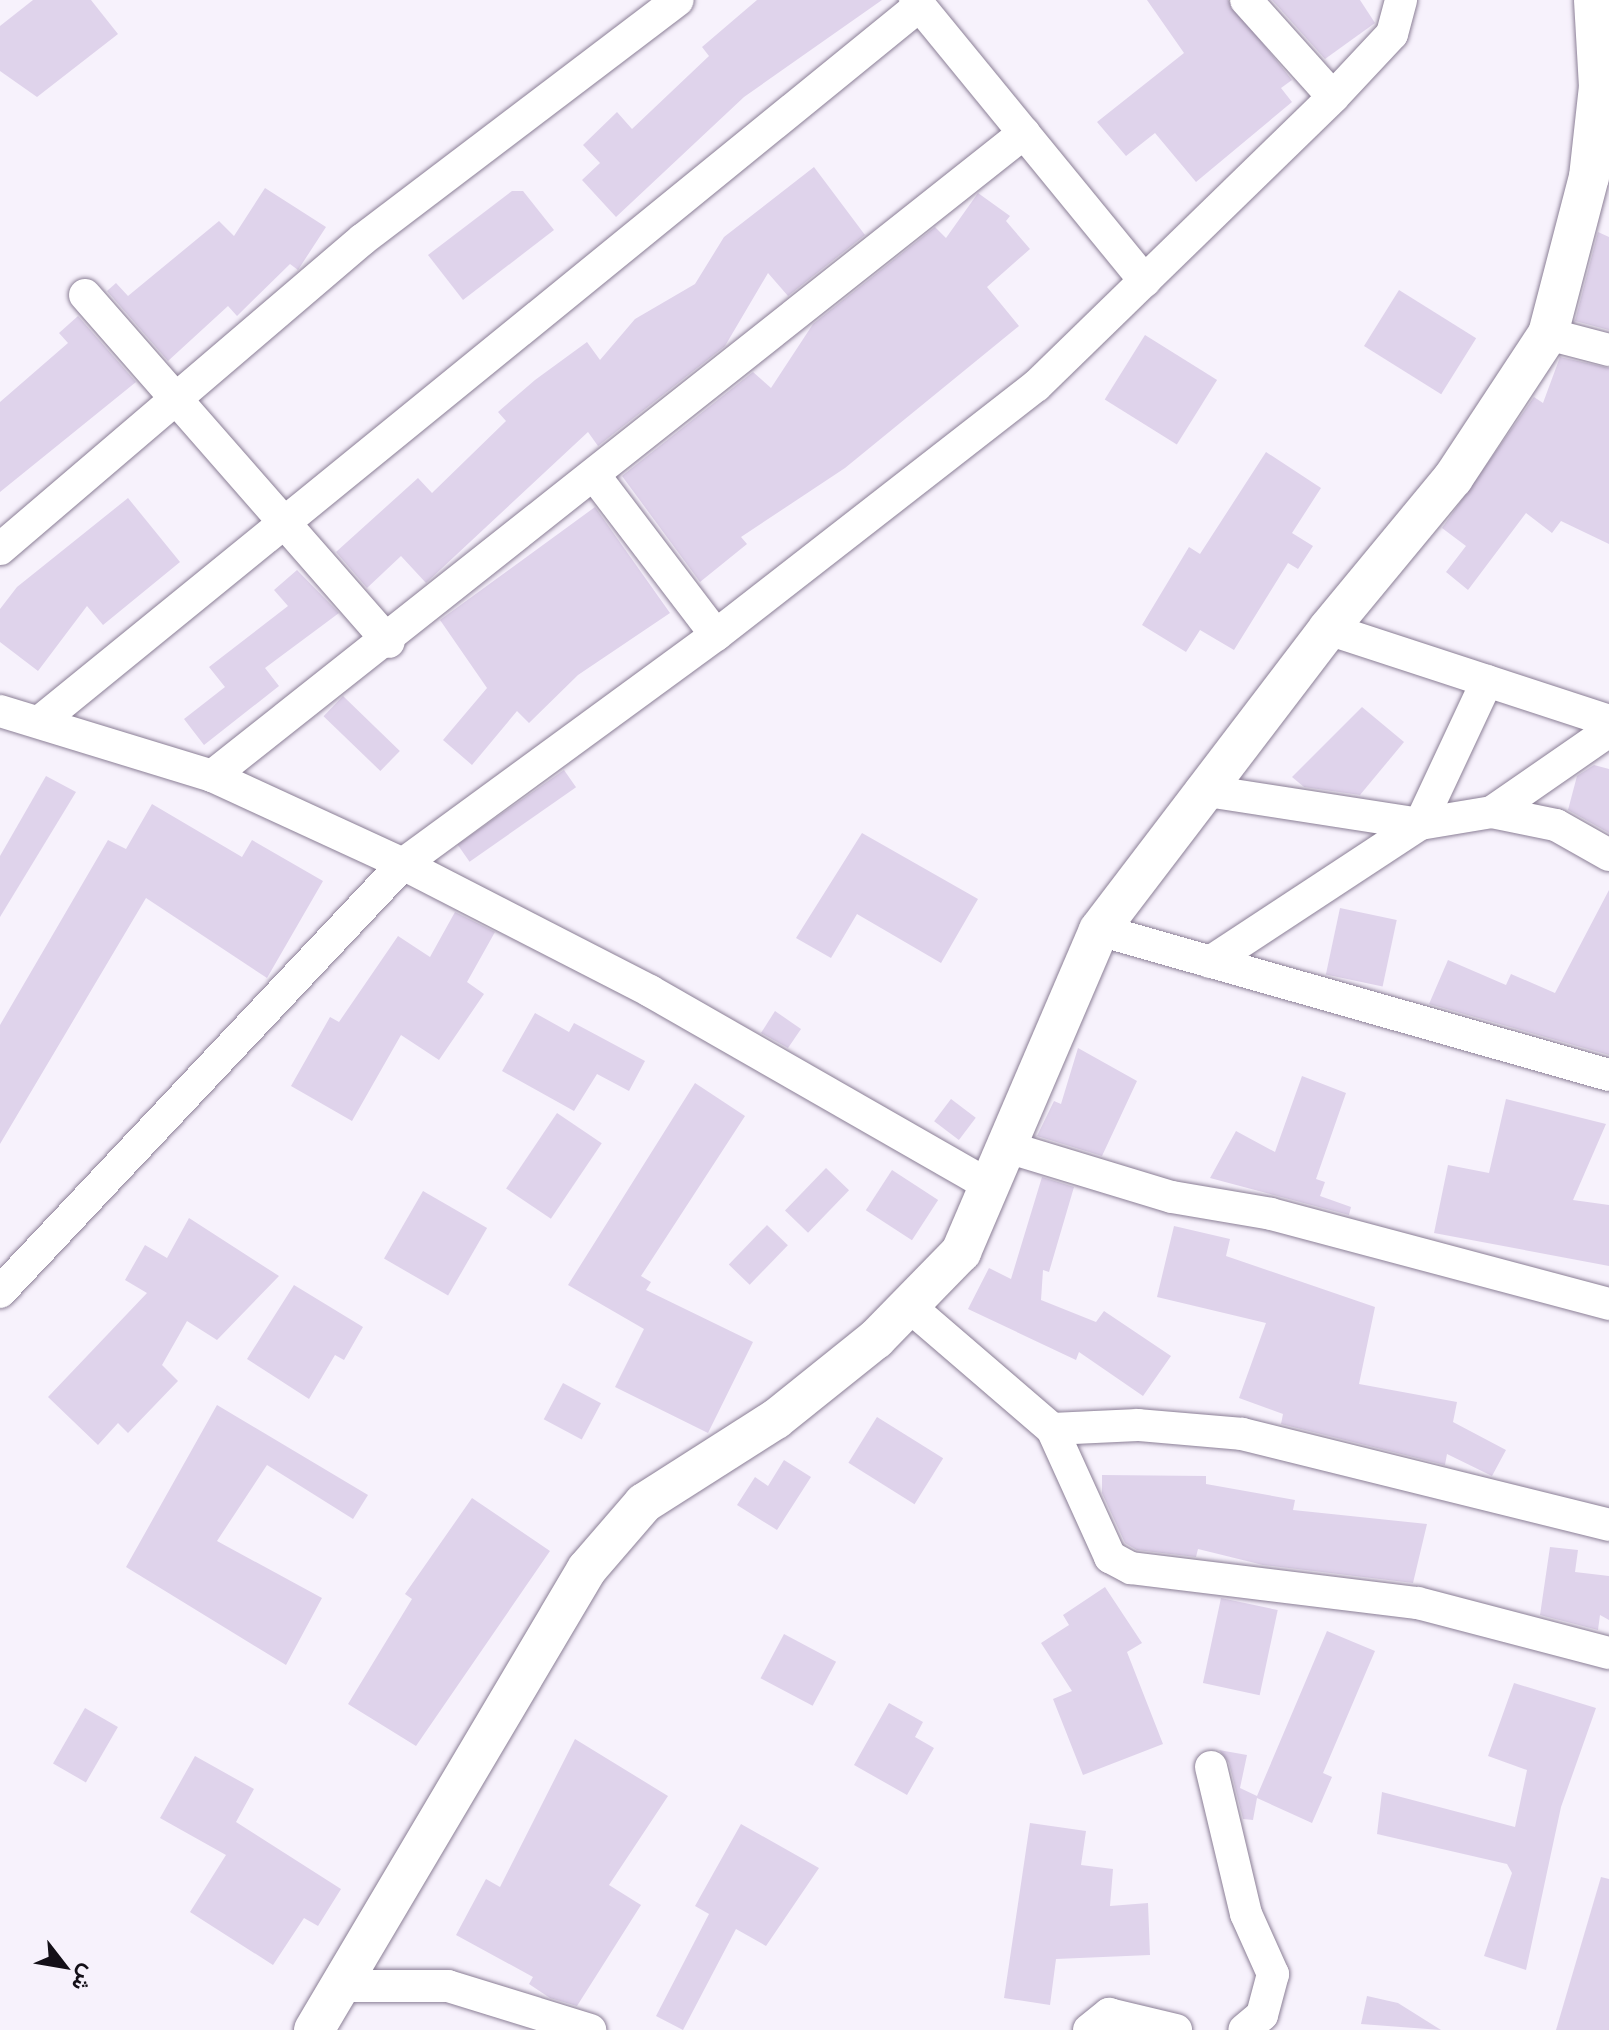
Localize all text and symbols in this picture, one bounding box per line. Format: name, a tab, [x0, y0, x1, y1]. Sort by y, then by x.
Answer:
north arrow	[24, 1926, 104, 2006]
text: ش	[66, 1960, 103, 1997]

